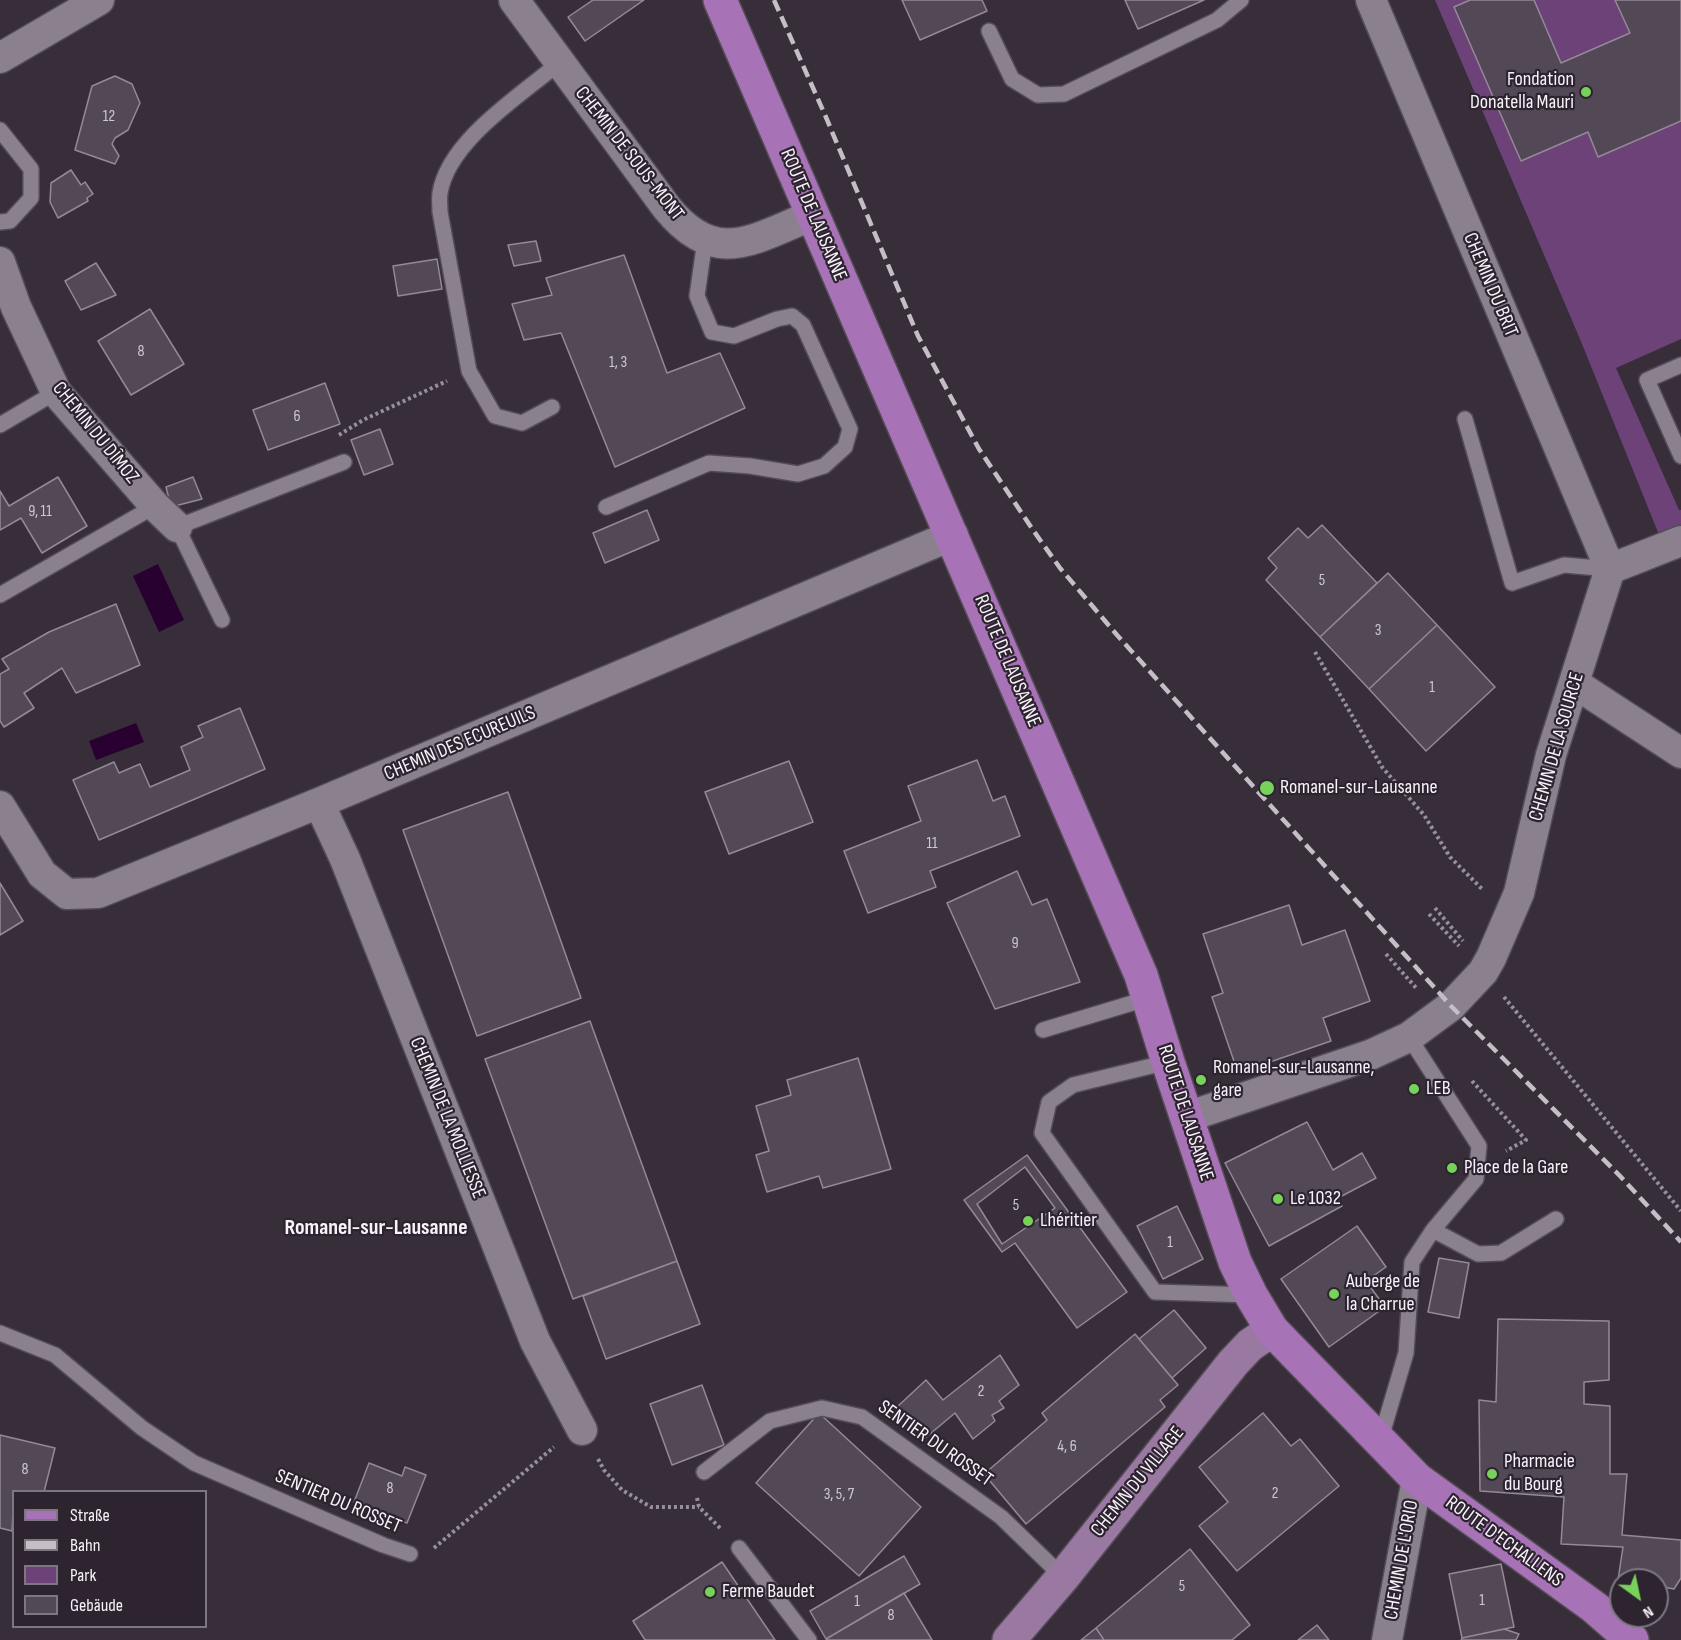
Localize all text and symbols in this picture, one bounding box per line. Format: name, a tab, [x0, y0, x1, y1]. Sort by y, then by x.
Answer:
place label: Fondation Donatella Mauri	[1470, 68, 1574, 115]
street label: CHEMIN DE SOUS-MONT	[569, 82, 689, 226]
marker: Fondation Donatella Mauri	[1579, 85, 1593, 99]
house number: 12	[103, 107, 115, 127]
street label: ROUTE DE LAUSANNE	[774, 145, 852, 285]
street label: CHEMIN DU BRIT	[1457, 229, 1523, 341]
house number: 8	[137, 342, 145, 362]
house number: 1, 3	[609, 353, 627, 373]
street label: CHEMIN DU DÎMOZ	[47, 377, 143, 489]
house number: 6	[293, 407, 301, 427]
house number: 9, 11	[28, 502, 52, 522]
house number: 5	[1319, 571, 1325, 591]
street label: ROUTE DE LAUSANNE	[968, 591, 1046, 731]
house number: 3	[1375, 621, 1381, 641]
street label: CHEMIN DE LA SOURCE	[1524, 670, 1590, 824]
house number: 1	[1429, 678, 1435, 698]
street label: CHEMIN DES ECUREUILS	[381, 701, 539, 787]
place label: Romanel-sur-Lausanne	[1280, 776, 1437, 800]
marker: Romanel-sur-Lausanne	[1258, 779, 1276, 797]
house number: 11	[926, 834, 938, 854]
house number: 9	[1011, 934, 1019, 954]
street label: CHEMIN DE LA MOLLIESSE	[404, 1034, 490, 1202]
street label: ROUTE DE LAUSANNE	[1152, 1042, 1218, 1184]
place label: Romanel-sur-Lausanne, gare	[1213, 1056, 1374, 1103]
marker: Romanel-sur-Lausanne, gare	[1194, 1073, 1208, 1087]
place label: LEB	[1426, 1077, 1451, 1101]
marker: LEB	[1407, 1082, 1421, 1096]
place label: Place de la Gare	[1464, 1156, 1568, 1180]
marker: Place de la Gare	[1445, 1161, 1459, 1175]
place label: Le 1032	[1290, 1187, 1341, 1211]
marker: Le 1032	[1271, 1192, 1285, 1206]
house number: 5	[1013, 1196, 1019, 1216]
place label: Lhéritier	[1040, 1209, 1097, 1233]
marker: Lhéritier	[1021, 1214, 1035, 1228]
district label: Romanel-sur-Lausanne	[284, 1215, 468, 1241]
house number: 1	[1167, 1233, 1173, 1253]
place label: Auberge de la Charrue	[1346, 1270, 1420, 1317]
marker: Auberge de la Charrue	[1327, 1287, 1341, 1301]
house number: 2	[978, 1382, 984, 1402]
street label: SENTIER DU ROSSET	[873, 1396, 997, 1492]
street label: CHEMIN DU VILLAGE	[1086, 1422, 1190, 1542]
house number: 4, 6	[1057, 1437, 1077, 1457]
place label: Pharmacie du Bourg	[1504, 1450, 1575, 1497]
house number: 8	[21, 1460, 29, 1480]
street label: SENTIER DU ROSSET	[271, 1465, 405, 1539]
marker: Pharmacie du Bourg	[1485, 1467, 1499, 1481]
house number: 8	[386, 1479, 394, 1499]
house number: 2	[1272, 1484, 1278, 1504]
house number: 3, 5, 7	[824, 1485, 854, 1505]
legend	[12, 1490, 207, 1628]
street label: ROUTE D'ECHALLENS	[1440, 1491, 1568, 1593]
street label: CHEMIN DE L'ORIO	[1380, 1498, 1424, 1622]
text: Straße	[70, 1505, 110, 1526]
text: Bahn	[70, 1535, 100, 1556]
text: Park	[70, 1565, 96, 1586]
north arrow	[1609, 1568, 1669, 1628]
house number: 5	[1179, 1577, 1185, 1597]
place label: Ferme Baudet	[722, 1580, 815, 1604]
marker: Ferme Baudet	[703, 1585, 717, 1599]
house number: 1	[1479, 1591, 1485, 1611]
house number: 1	[854, 1592, 860, 1612]
text: Gebäude	[70, 1595, 123, 1616]
text: N	[1639, 1602, 1657, 1622]
house number: 8	[887, 1606, 895, 1626]

